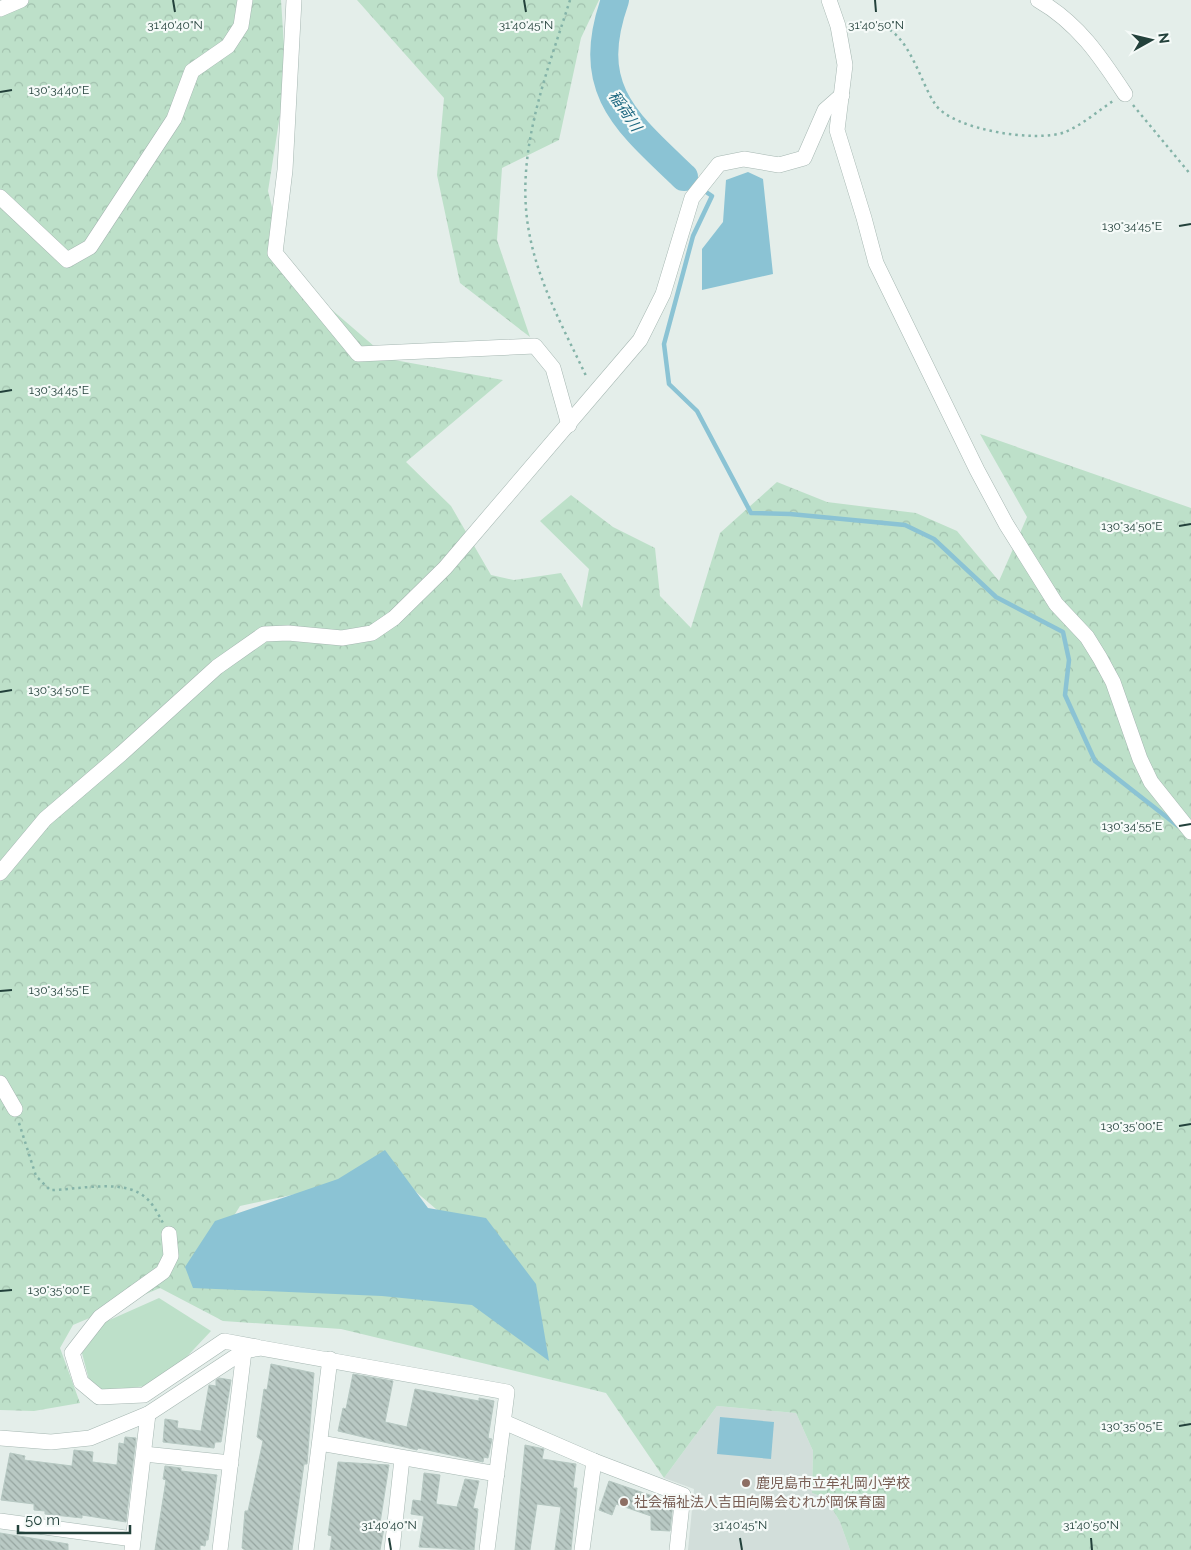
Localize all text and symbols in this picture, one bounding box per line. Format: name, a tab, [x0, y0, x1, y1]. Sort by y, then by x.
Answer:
north arrow	[1126, 15, 1176, 65]
text: 31°40'40"N	[147, 18, 203, 32]
text: 31°40'45"N	[499, 18, 553, 32]
text: 31°40'50"N	[848, 18, 904, 32]
text: N	[1155, 32, 1173, 45]
text: 130°34'40"E	[29, 83, 89, 97]
water label: 稲荷川	[605, 87, 646, 136]
text: 130°34'45"E	[1102, 219, 1162, 233]
text: 130°34'45"E	[29, 383, 89, 397]
text: 130°34'50"E	[1101, 519, 1163, 533]
text: 130°34'50"E	[28, 683, 90, 697]
text: 130°34'55"E	[1102, 819, 1162, 833]
text: 130°34'55"E	[29, 983, 89, 997]
text: 130°35'00"E	[1101, 1119, 1163, 1133]
text: 130°35'00"E	[28, 1283, 90, 1297]
text: 130°35'05"E	[1101, 1419, 1163, 1433]
place label: 鹿児島市立牟礼岡小学校	[756, 1475, 910, 1491]
marker: 鹿児島市立牟礼岡小学校	[740, 1477, 752, 1489]
place label: 社会福祉法人吉田向陽会むれが岡保育園	[634, 1494, 886, 1510]
marker: 社会福祉法人吉田向陽会むれが岡保育園	[618, 1496, 630, 1508]
scale bar	[18, 1502, 130, 1534]
text: 50 m	[25, 1511, 60, 1529]
text: 31°40'40"N	[361, 1518, 417, 1532]
text: 31°40'45"N	[713, 1518, 767, 1532]
text: 31°40'50"N	[1063, 1518, 1119, 1532]

